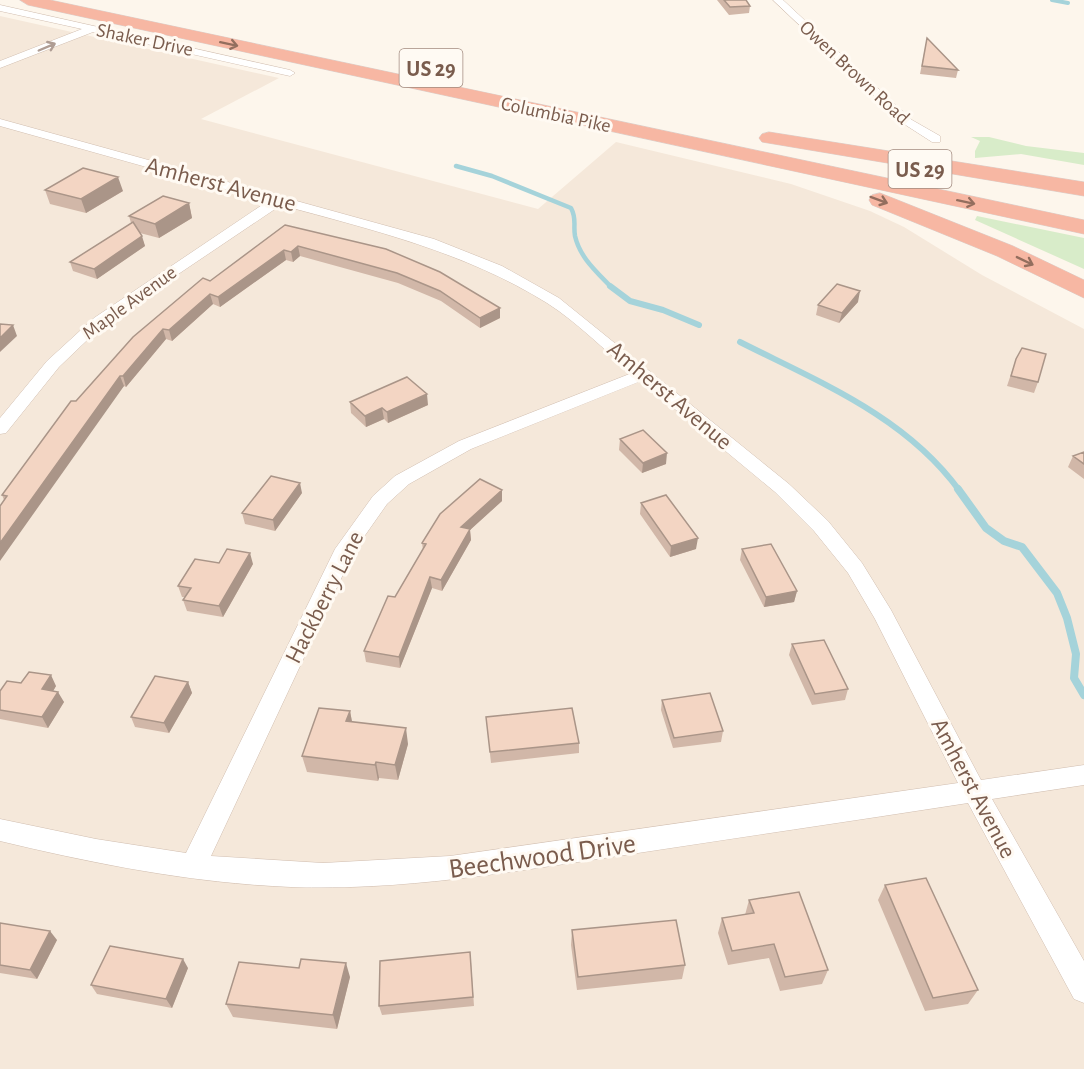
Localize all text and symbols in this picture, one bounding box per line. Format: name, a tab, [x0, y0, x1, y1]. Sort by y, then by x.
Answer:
street label: Owen Brown Road	[796, 17, 913, 129]
street label: Shaker Drive	[95, 20, 195, 60]
one-way arrow	[219, 38, 238, 50]
one-way arrow	[38, 41, 56, 52]
road number: US 29	[400, 49, 462, 87]
street label: Columbia Pike	[499, 94, 612, 136]
road number: US 29	[888, 150, 952, 188]
street label: Amherst Avenue	[143, 153, 299, 217]
one-way arrow	[870, 196, 888, 207]
one-way arrow	[956, 196, 975, 208]
one-way arrow	[1016, 256, 1034, 268]
street label: Maple Avenue	[79, 262, 180, 343]
street label: Amherst Avenue	[602, 337, 736, 455]
street label: Hackberry Lane	[281, 527, 368, 667]
street label: Amherst Avenue	[926, 715, 1020, 862]
street label: Beechwood Drive	[447, 830, 638, 884]

